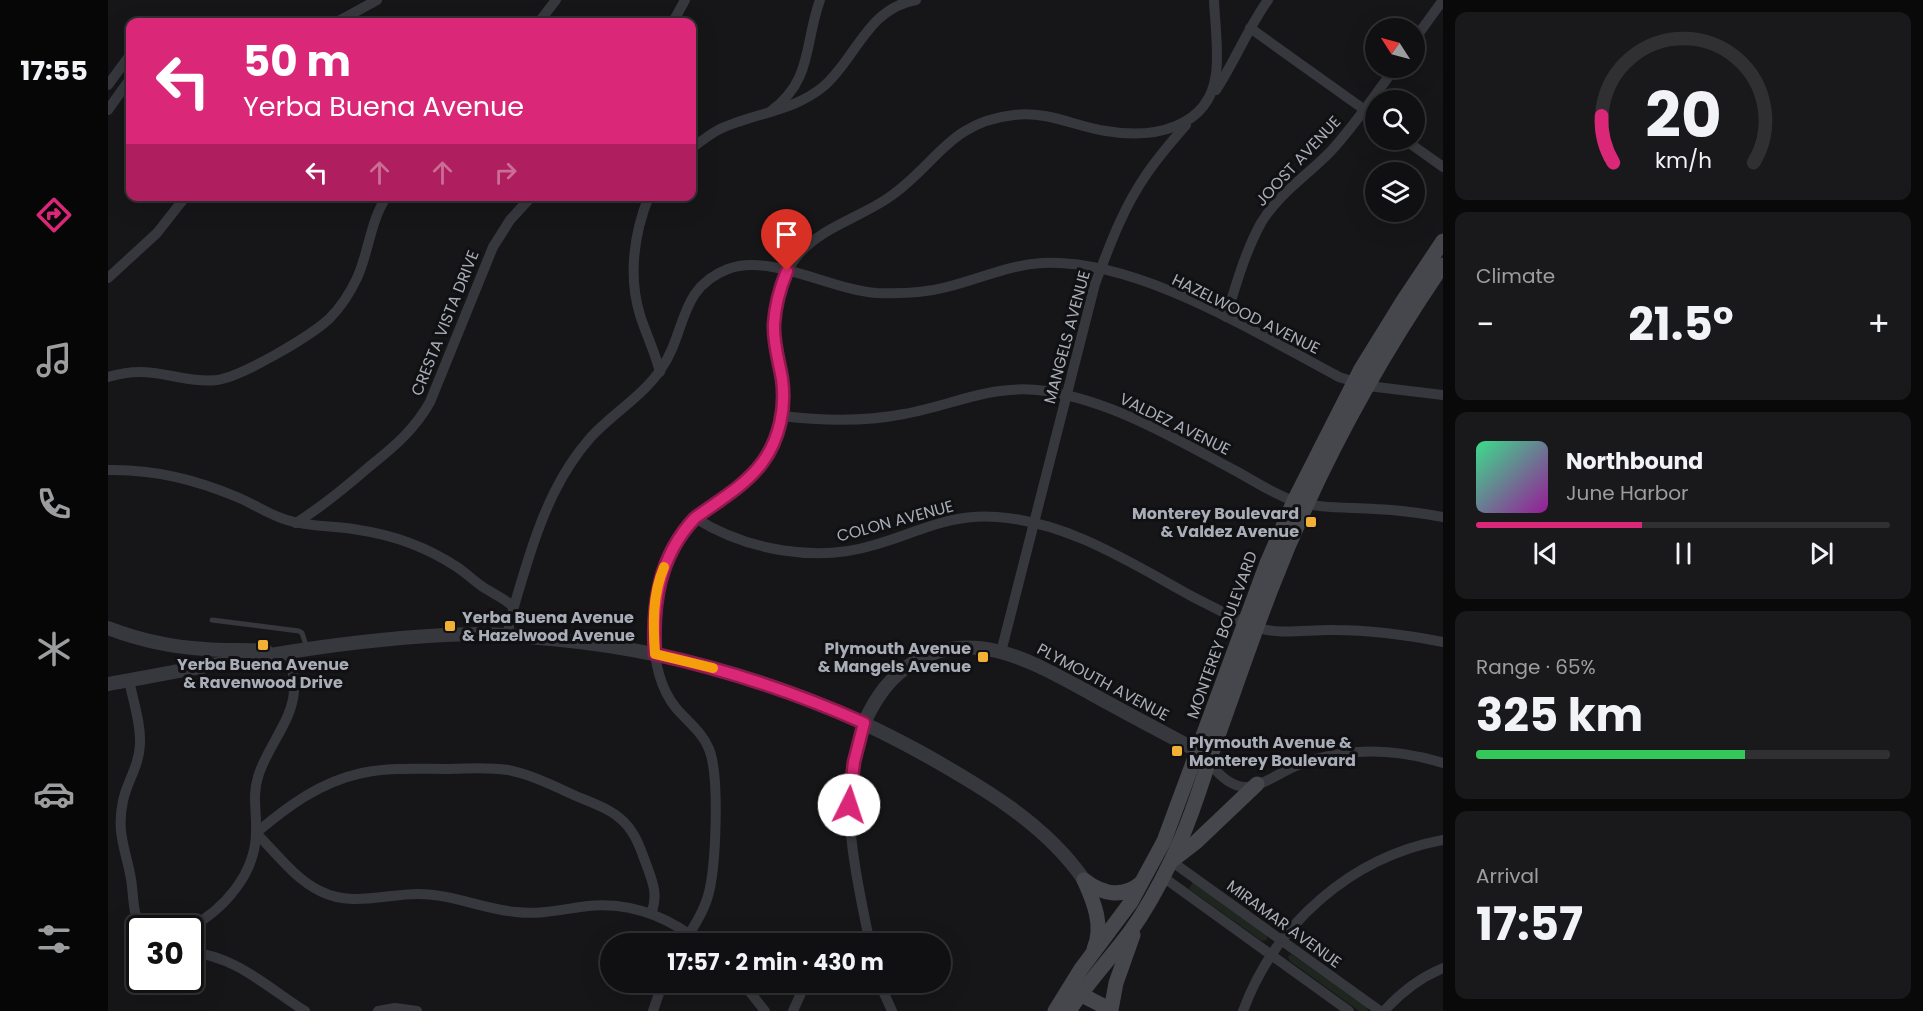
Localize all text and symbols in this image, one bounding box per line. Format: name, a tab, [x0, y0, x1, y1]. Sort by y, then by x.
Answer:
north arrow	[1365, 18, 1425, 78]
map controls	[1365, 18, 1425, 222]
text: 50 m	[243, 32, 351, 91]
icon: left	[144, 42, 222, 120]
text: 17:55	[20, 52, 88, 89]
text: 20	[1645, 71, 1721, 159]
text: Yerba Buena Avenue	[243, 88, 524, 125]
button: search	[1365, 90, 1425, 150]
street label: JOOST AVENUE	[1250, 111, 1346, 211]
text: km/h	[1654, 145, 1712, 176]
icon: left	[300, 156, 333, 189]
icon: ahead	[363, 156, 396, 189]
icon: ahead	[426, 156, 459, 189]
icon: right	[489, 156, 522, 189]
button: layers	[1365, 162, 1425, 222]
icon: directions	[33, 194, 75, 236]
pin	[761, 209, 812, 271]
icon: arrive	[770, 218, 803, 251]
street label: CRESTA VISTA DRIVE	[405, 247, 485, 399]
text: Climate	[1476, 262, 1555, 290]
street label: MANGELS AVENUE	[1038, 268, 1096, 406]
street label: HAZELWOOD AVENUE	[1168, 268, 1324, 360]
text: 21.5°	[1628, 293, 1734, 356]
text: −	[1476, 301, 1494, 348]
text: +	[1867, 301, 1890, 348]
icon: music	[33, 339, 75, 381]
street label: VALDEZ AVENUE	[1116, 387, 1234, 461]
text: Northbound	[1566, 446, 1703, 477]
text: June Harbor	[1566, 479, 1689, 507]
icon: phone	[33, 483, 75, 525]
street label: COLON AVENUE	[834, 494, 956, 548]
place label: Monterey Boulevard & Valdez Avenue	[1132, 502, 1299, 543]
marker: Monterey Boulevard & Valdez Avenue	[1304, 515, 1318, 529]
icon: previous	[1529, 537, 1562, 570]
icon: pause	[1667, 537, 1700, 570]
icon: next	[1805, 537, 1838, 570]
street label: MONTEREY BOULEVARD	[1181, 548, 1263, 722]
place label: Yerba Buena Avenue & Hazelwood Avenue	[462, 606, 635, 647]
marker: Yerba Buena Avenue & Hazelwood Avenue	[443, 619, 457, 633]
icon: climate	[33, 628, 75, 670]
place label: Plymouth Avenue & Mangels Avenue	[818, 637, 971, 678]
street label: PLYMOUTH AVENUE	[1033, 637, 1173, 727]
marker: Yerba Buena Avenue & Ravenwood Drive	[256, 638, 270, 652]
marker: Plymouth Avenue & Mangels Avenue	[976, 650, 990, 664]
place label: Yerba Buena Avenue & Ravenwood Drive	[177, 653, 349, 694]
text: Range · 65%	[1476, 653, 1596, 681]
text: 325 km	[1476, 684, 1643, 747]
place label: Plymouth Avenue & Monterey Boulevard	[1189, 731, 1356, 772]
marker: Plymouth Avenue & Monterey Boulevard	[1170, 744, 1184, 758]
icon: car	[33, 773, 75, 815]
position arrow	[817, 773, 881, 837]
text: Arrival	[1476, 862, 1539, 890]
street label: MIRAMAR AVENUE	[1222, 874, 1346, 974]
text: 17:57	[1476, 893, 1583, 956]
speed limit sign: 30	[126, 915, 204, 993]
icon: filters	[33, 918, 75, 960]
text: 17:57 · 2 min · 430 m	[667, 947, 884, 978]

